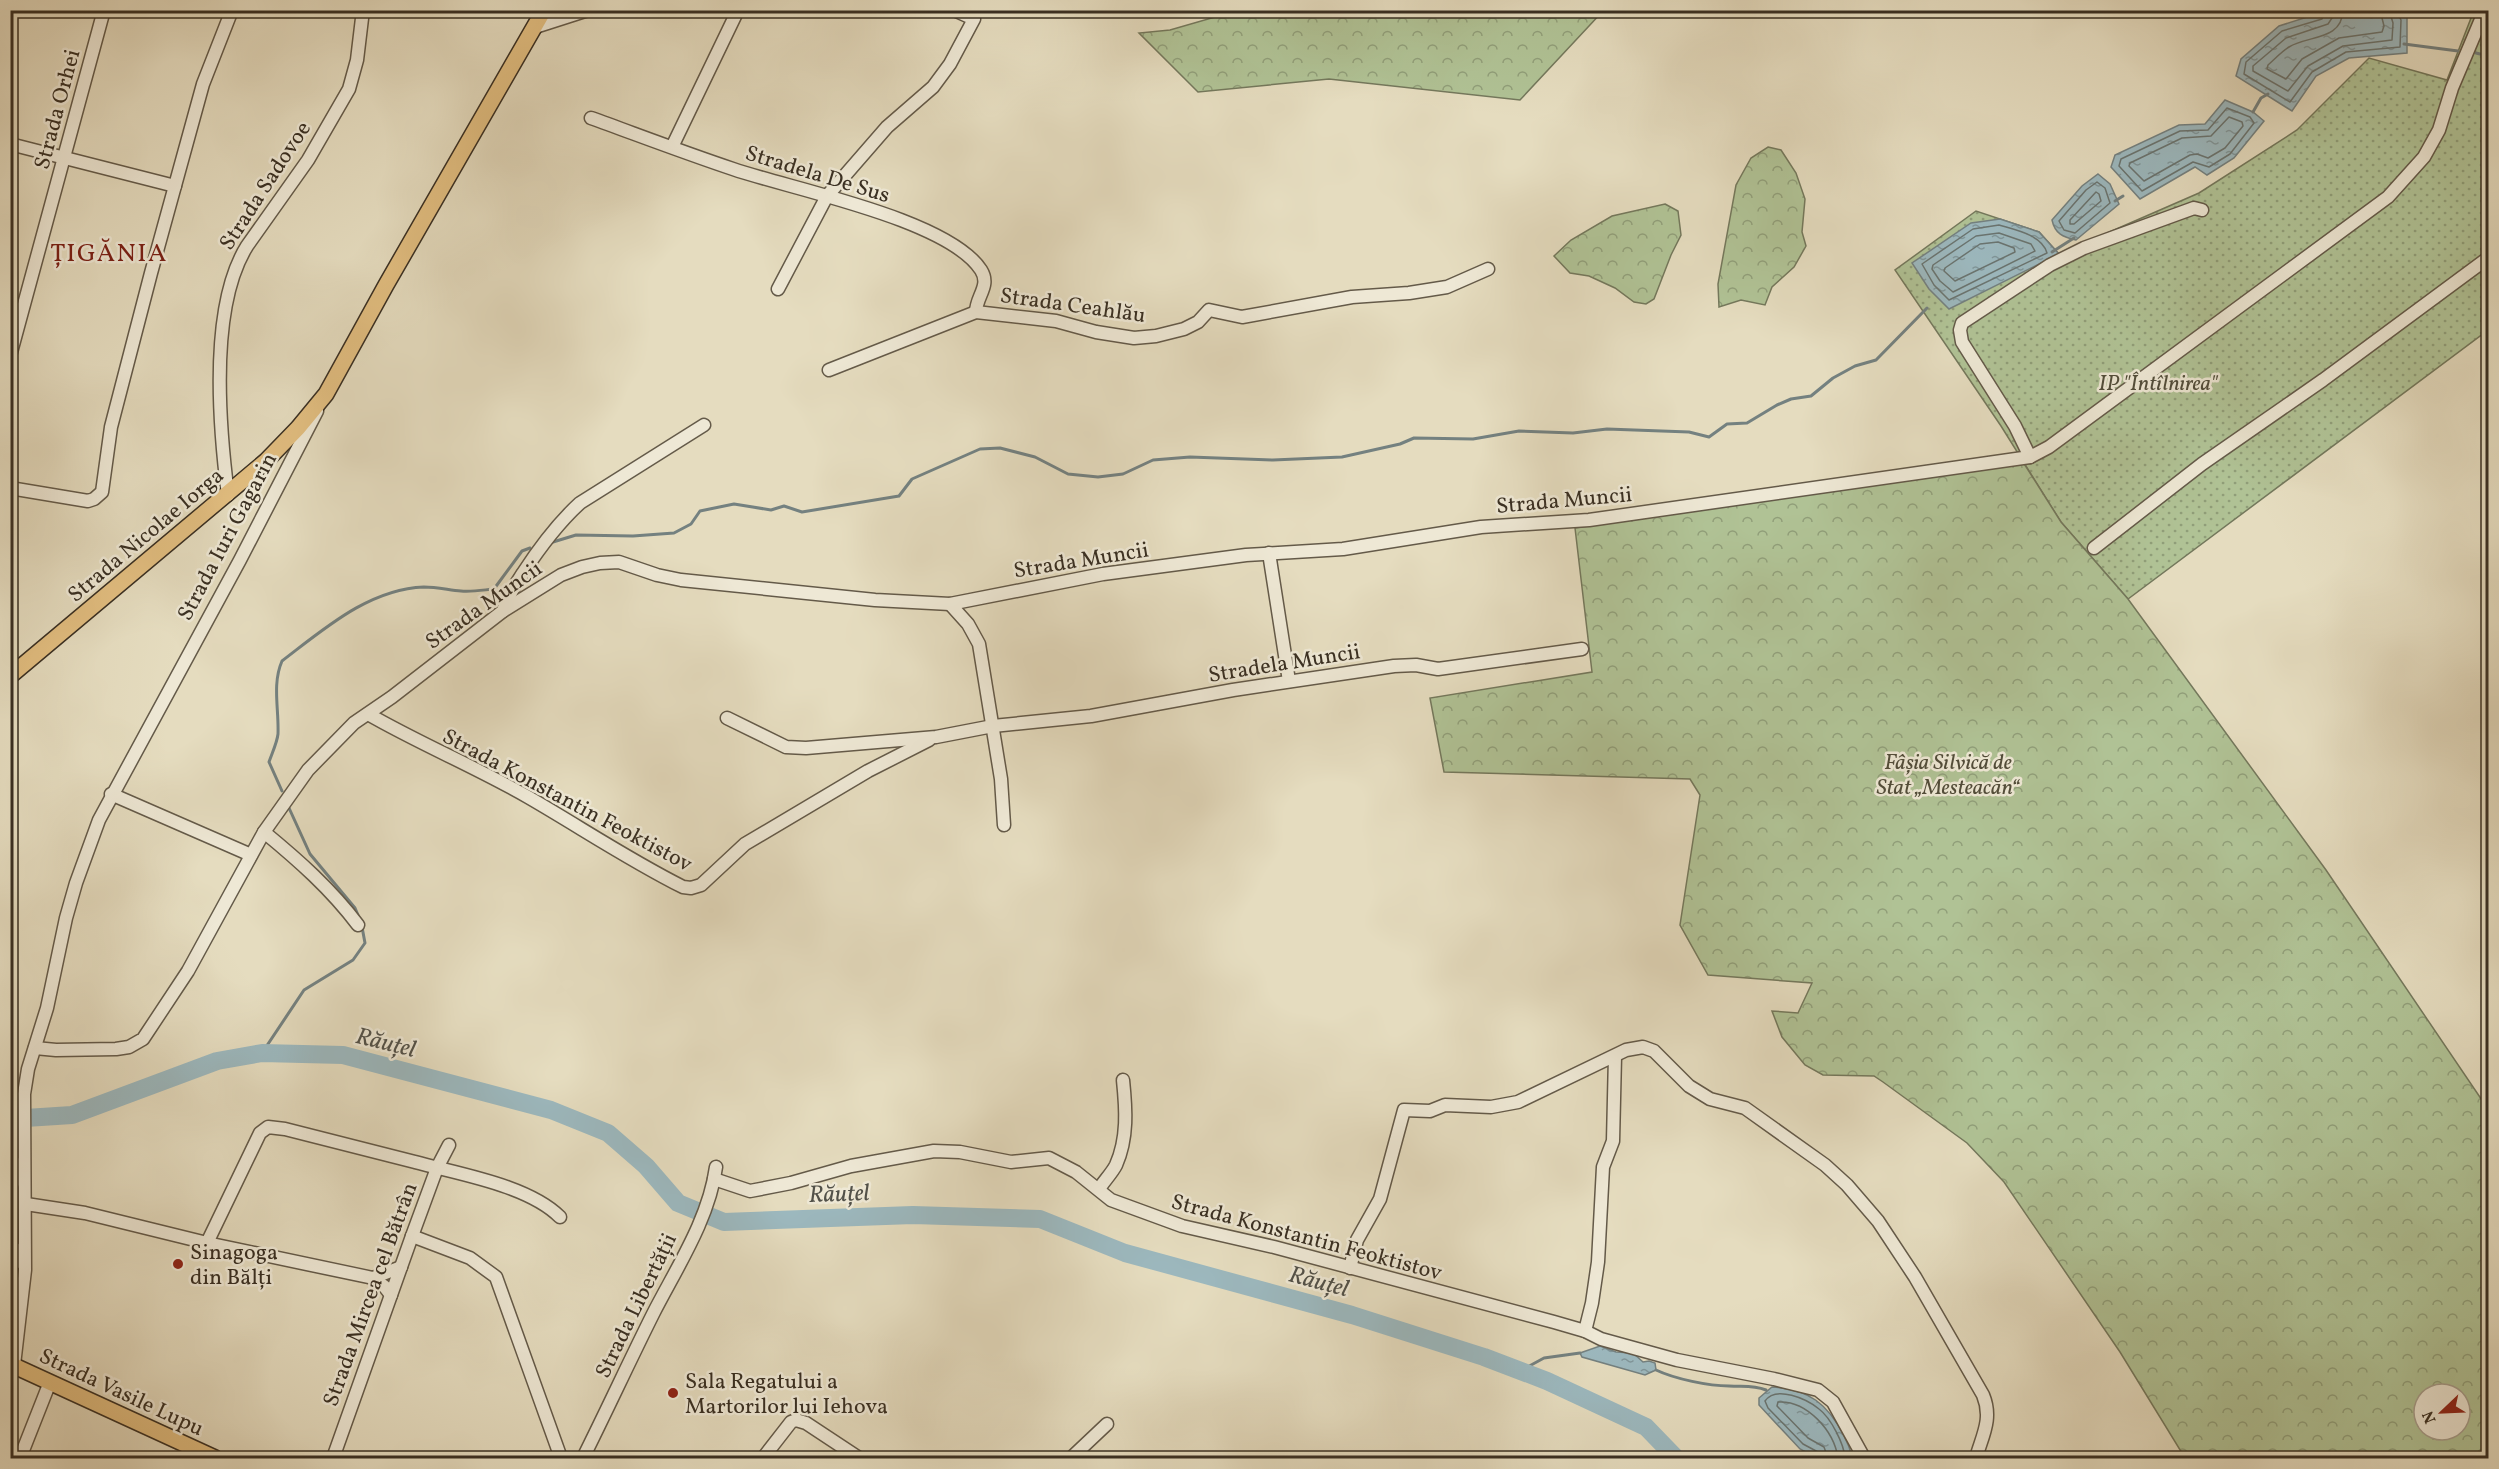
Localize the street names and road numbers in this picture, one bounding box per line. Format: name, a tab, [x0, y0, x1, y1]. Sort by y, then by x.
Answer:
street label: Strada Orhei	[27, 46, 89, 173]
street label: Strada Sadovoe	[213, 116, 319, 257]
street label: Stradela De Sus	[741, 139, 893, 212]
street label: Strada Ceahlău	[998, 281, 1147, 332]
street label: Strada Iuri Gagarin	[171, 448, 286, 627]
street label: Strada Nicolae Iorga	[62, 461, 231, 611]
street label: Strada Muncii	[1495, 480, 1634, 523]
street label: Strada Muncii	[1012, 535, 1151, 587]
street label: Strada Muncii	[420, 554, 549, 658]
street label: Stradela Muncii	[1206, 637, 1363, 692]
street label: Strada Konstantin Feoktistov	[436, 722, 698, 881]
street label: Strada Mircea cel Bătrân	[316, 1179, 426, 1411]
street label: Strada Konstantin Feoktistov	[1167, 1187, 1446, 1290]
street label: Strada Libertății	[589, 1228, 686, 1384]
street label: Strada Vasile Lupu	[34, 1342, 208, 1445]

